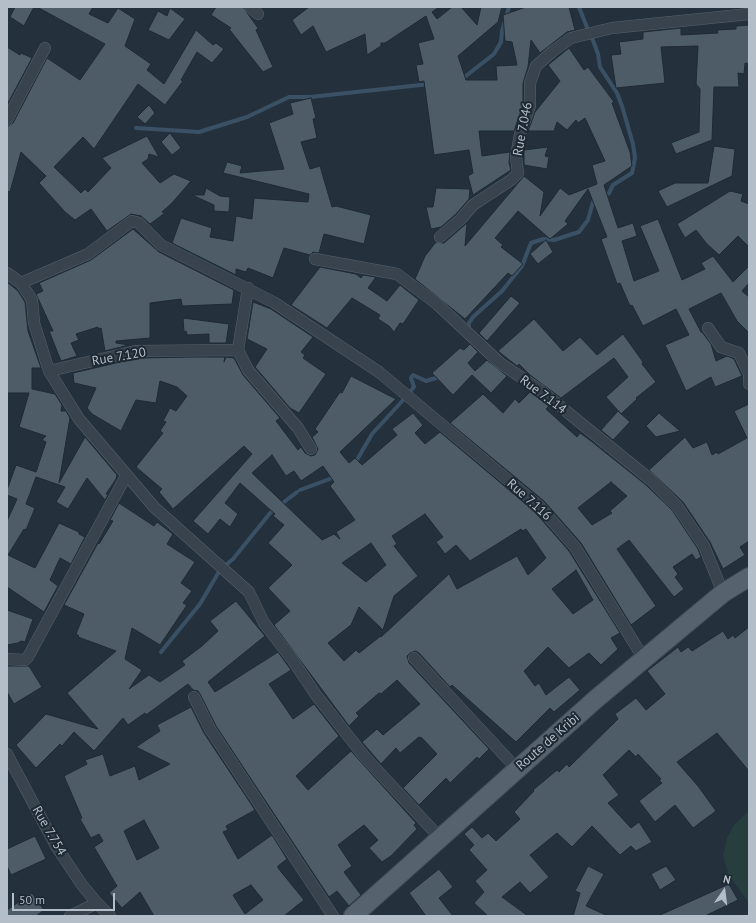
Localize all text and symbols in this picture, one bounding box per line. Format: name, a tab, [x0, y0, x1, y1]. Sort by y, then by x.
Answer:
street label: Rue 7.046	[510, 101, 536, 157]
street label: Rue 7.120	[91, 345, 147, 369]
street label: Rue 7.114	[517, 372, 569, 418]
street label: Rue 7.116	[504, 476, 554, 524]
street label: Route de Kribi	[513, 710, 583, 774]
street label: Rue 7.754	[29, 804, 69, 858]
north arrow	[704, 871, 744, 911]
text: N	[722, 872, 732, 887]
scale bar	[14, 885, 117, 911]
text: 50 m	[19, 892, 45, 907]

